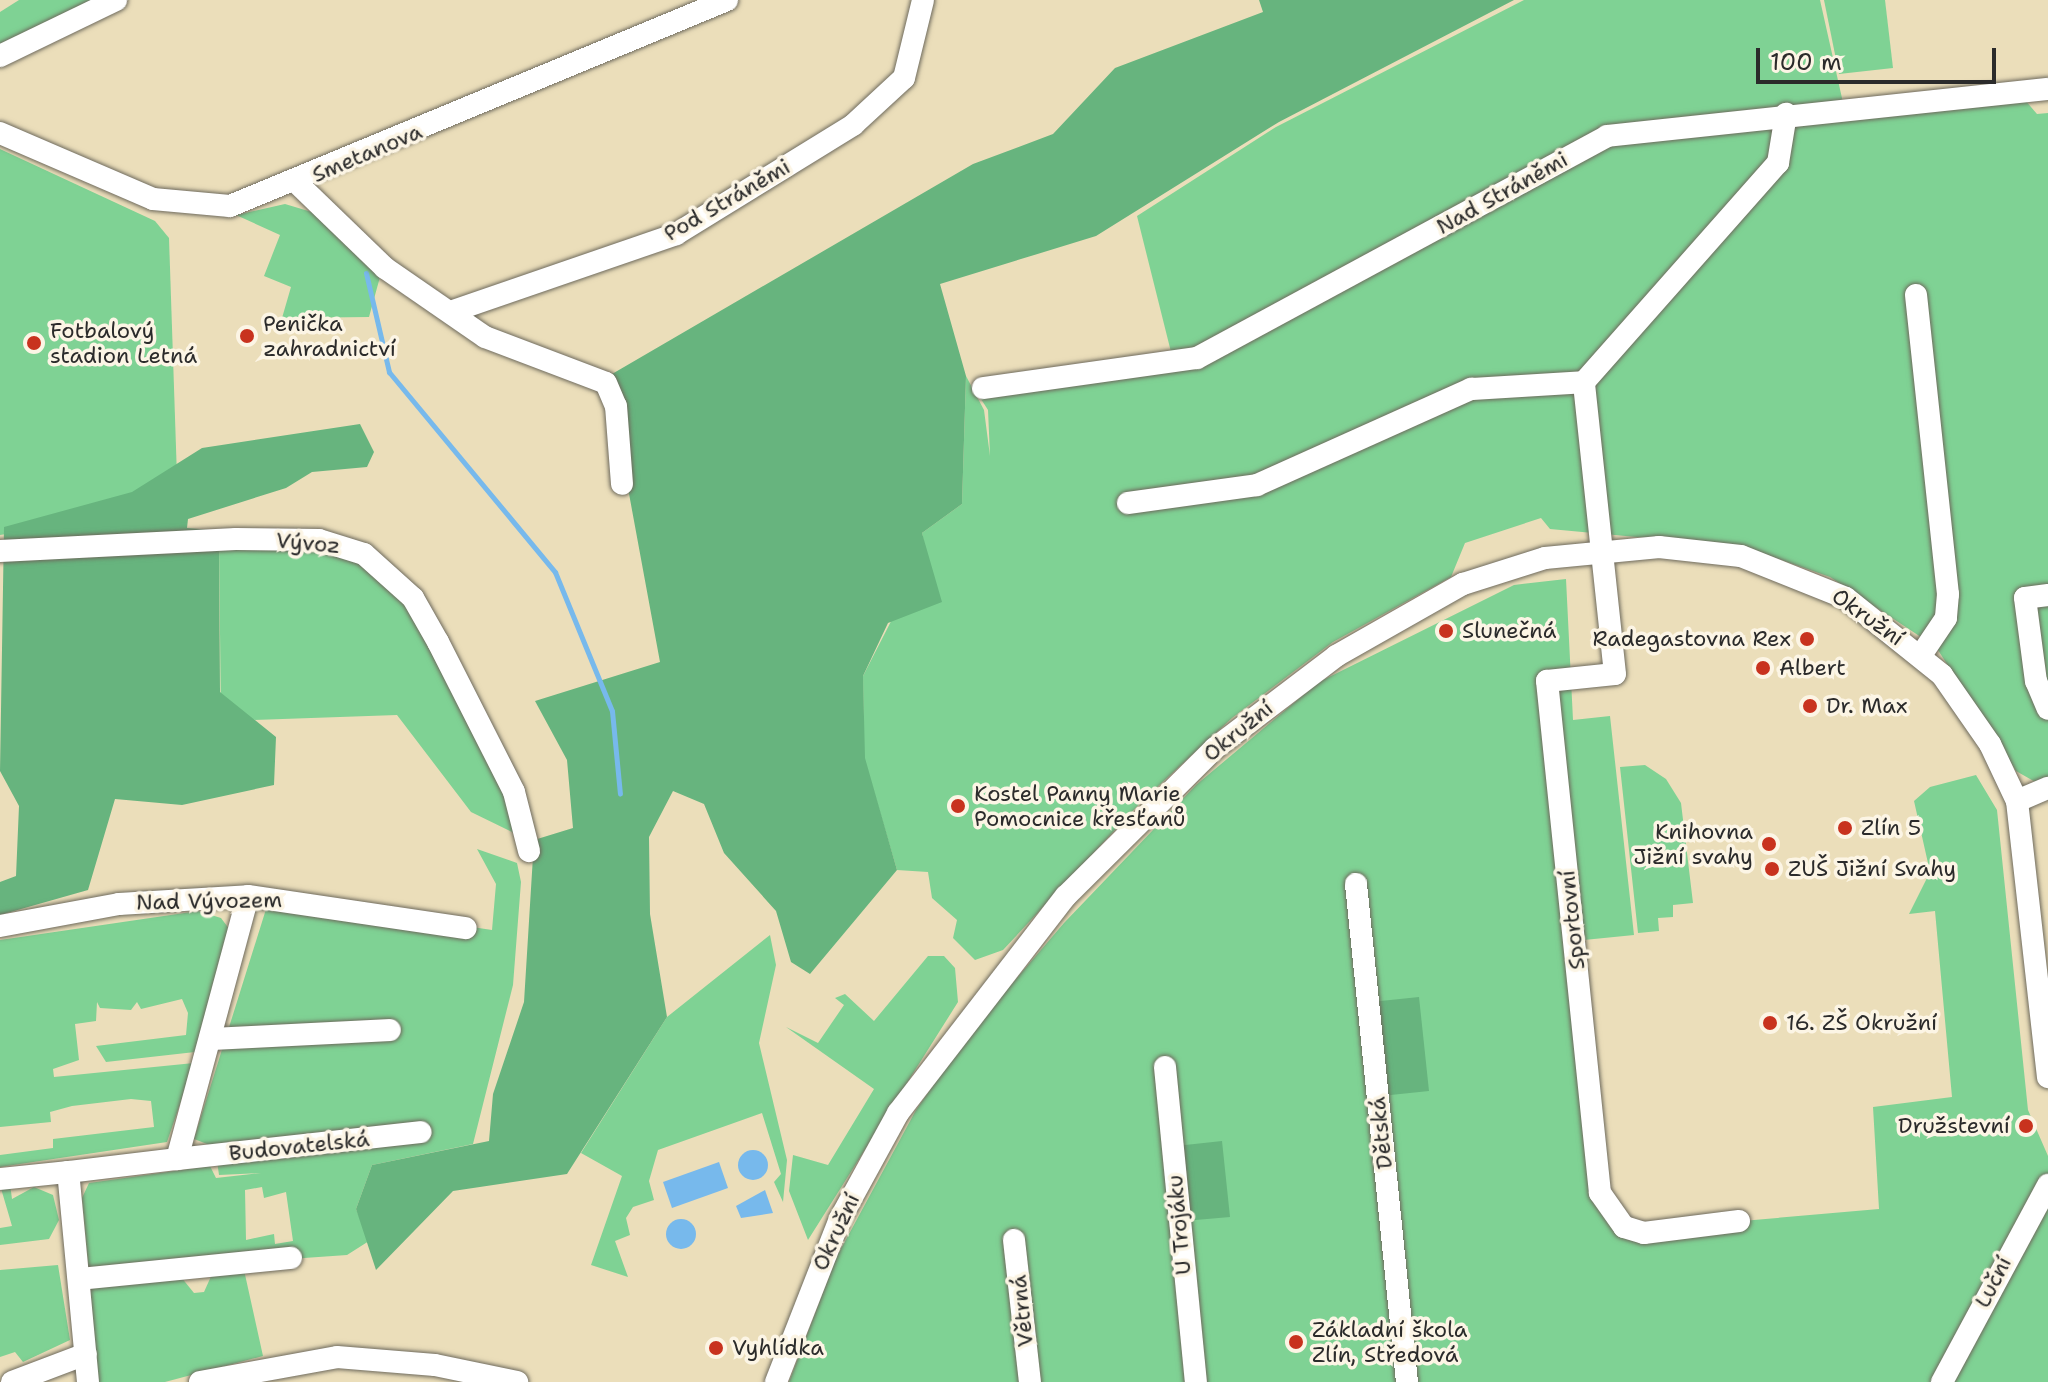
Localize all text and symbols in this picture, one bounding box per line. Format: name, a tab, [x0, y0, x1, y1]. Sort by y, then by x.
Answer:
scale bar	[1760, 32, 2000, 82]
text: 100 m	[1770, 46, 1842, 78]
street label: Smetanova	[308, 118, 426, 188]
street label: Nad Stráněmi	[1432, 146, 1572, 240]
street label: Pod Stráněmi	[659, 153, 795, 247]
place label: Penička zahradnictví	[263, 310, 396, 362]
place label: Fotbalový stadion Letná	[50, 317, 197, 368]
marker: Penička zahradnictví	[238, 327, 256, 345]
marker: Fotbalový stadion Letná	[25, 334, 43, 352]
street label: Vývoz	[275, 527, 341, 559]
street label: Okružní	[1827, 583, 1909, 651]
place label: Slunečná	[1462, 618, 1556, 644]
marker: Slunečná	[1437, 622, 1455, 640]
place label: Radegastovna Rex	[1592, 626, 1791, 652]
marker: Radegastovna Rex	[1798, 630, 1816, 648]
place label: Albert	[1779, 655, 1846, 681]
marker: Albert	[1754, 659, 1772, 677]
place label: Dr. Max	[1826, 693, 1908, 719]
street label: Okružní	[1198, 695, 1278, 767]
marker: Dr. Max	[1801, 697, 1819, 715]
place label: Kostel Panny Marie Pomocnice křesťanů	[974, 780, 1186, 832]
marker: Kostel Panny Marie Pomocnice křesťanů	[949, 797, 967, 815]
place label: Zlín 5	[1861, 815, 1921, 841]
place label: Knihovna Jižní svahy	[1633, 818, 1753, 870]
marker: Zlín 5	[1836, 819, 1854, 837]
marker: Knihovna Jižní svahy	[1760, 835, 1778, 853]
place label: ZUŠ Jižní Svahy	[1788, 856, 1956, 882]
marker: ZUŠ Jižní Svahy	[1763, 860, 1781, 878]
street label: Sportovní	[1554, 869, 1590, 971]
street label: Nad Vývozem	[136, 887, 282, 915]
place label: 16. ZŠ Okružní	[1786, 1010, 1937, 1036]
marker: 16. ZŠ Okružní	[1761, 1014, 1779, 1032]
street label: Dětská	[1364, 1096, 1398, 1170]
place label: Družstevní	[1898, 1113, 2010, 1139]
marker: Družstevní	[2017, 1117, 2035, 1135]
street label: Budovatelská	[227, 1125, 371, 1167]
street label: U Trojáku	[1161, 1174, 1197, 1276]
street label: Okružní	[807, 1189, 865, 1275]
street label: Luční	[1969, 1252, 2017, 1312]
street label: Větrná	[1005, 1274, 1039, 1348]
place label: Základní škola Zlín, Středová	[1312, 1316, 1467, 1368]
marker: Základní škola Zlín, Středová	[1287, 1333, 1305, 1351]
place label: Vyhlídka	[732, 1335, 824, 1361]
marker: Vyhlídka	[707, 1339, 725, 1357]

